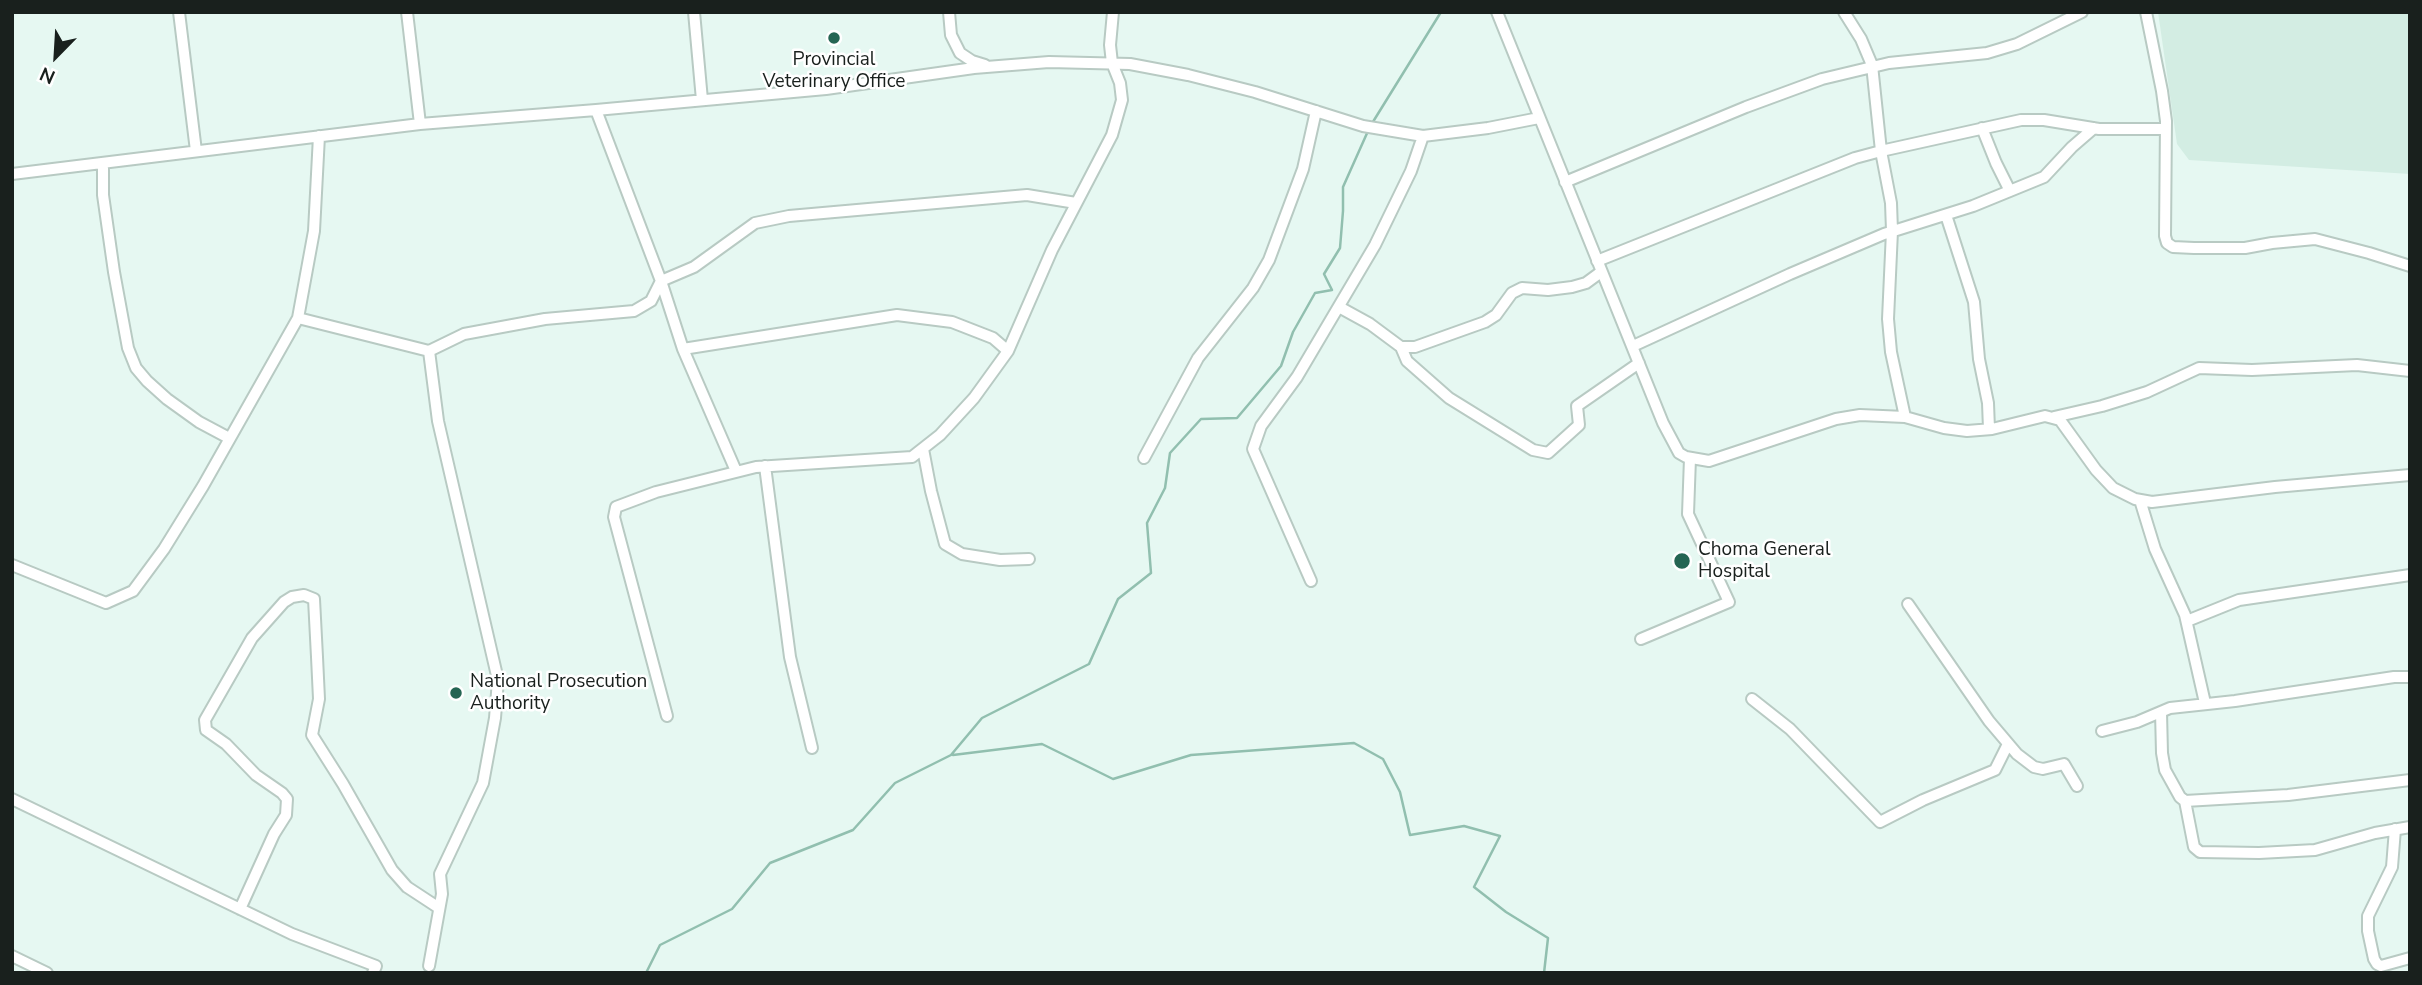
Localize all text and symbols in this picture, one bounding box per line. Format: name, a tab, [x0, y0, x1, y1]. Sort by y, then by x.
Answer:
north arrow	[21, 21, 91, 91]
marker: Provincial Veterinary Office	[826, 30, 842, 46]
place label: Provincial Veterinary Office	[763, 49, 905, 93]
text: N	[36, 60, 59, 90]
place label: Choma General Hospital	[1698, 539, 1831, 583]
marker: Choma General Hospital	[1672, 551, 1692, 571]
place label: National Prosecution Authority	[470, 671, 647, 715]
marker: National Prosecution Authority	[448, 685, 464, 701]

